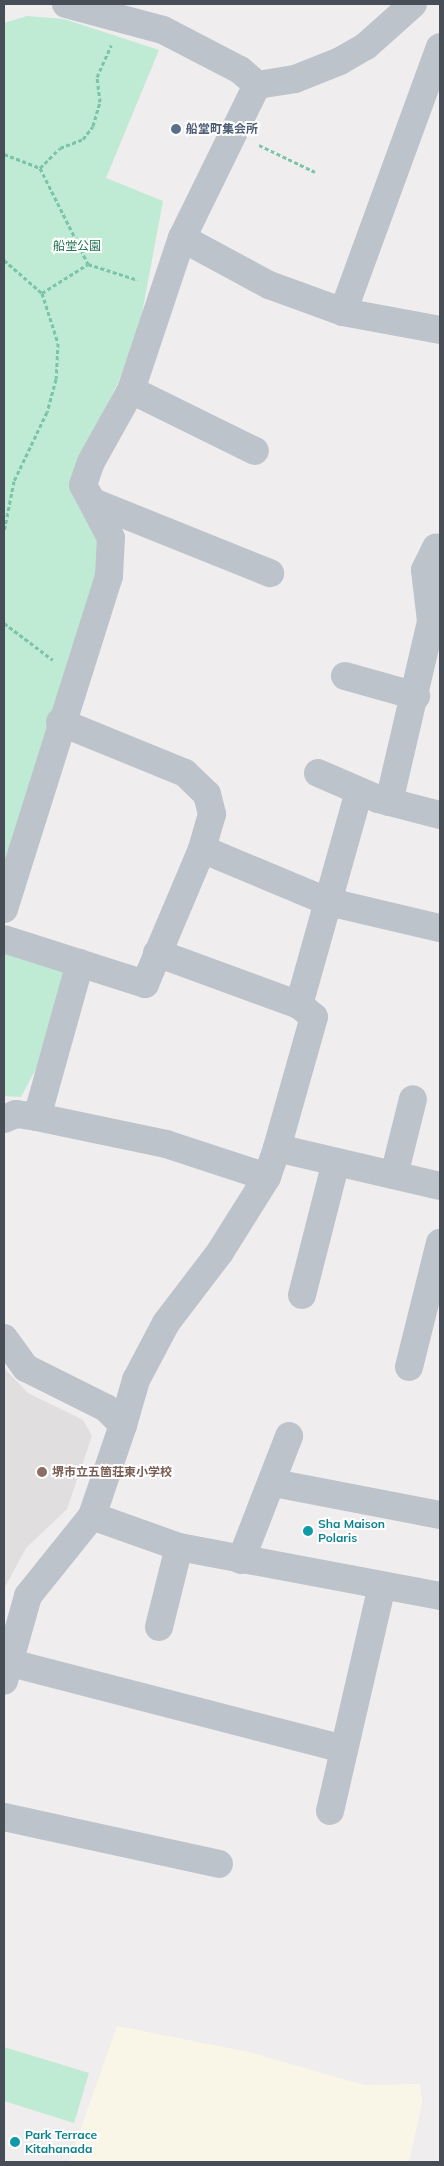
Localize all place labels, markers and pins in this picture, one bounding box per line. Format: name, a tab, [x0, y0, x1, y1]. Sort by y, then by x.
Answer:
place label: 船堂町集会所	[186, 122, 258, 136]
marker: 船堂町集会所	[170, 123, 182, 135]
place label: 堺市立五箇荘東小学校	[52, 1465, 172, 1479]
marker: 堺市立五箇荘東小学校	[36, 1466, 48, 1478]
place label: Sha Maison Polaris	[318, 1517, 385, 1545]
marker: Sha Maison Polaris	[302, 1525, 314, 1537]
place label: Park Terrace Kitahanada	[25, 2128, 97, 2156]
marker: Park Terrace Kitahanada	[9, 2136, 21, 2148]

